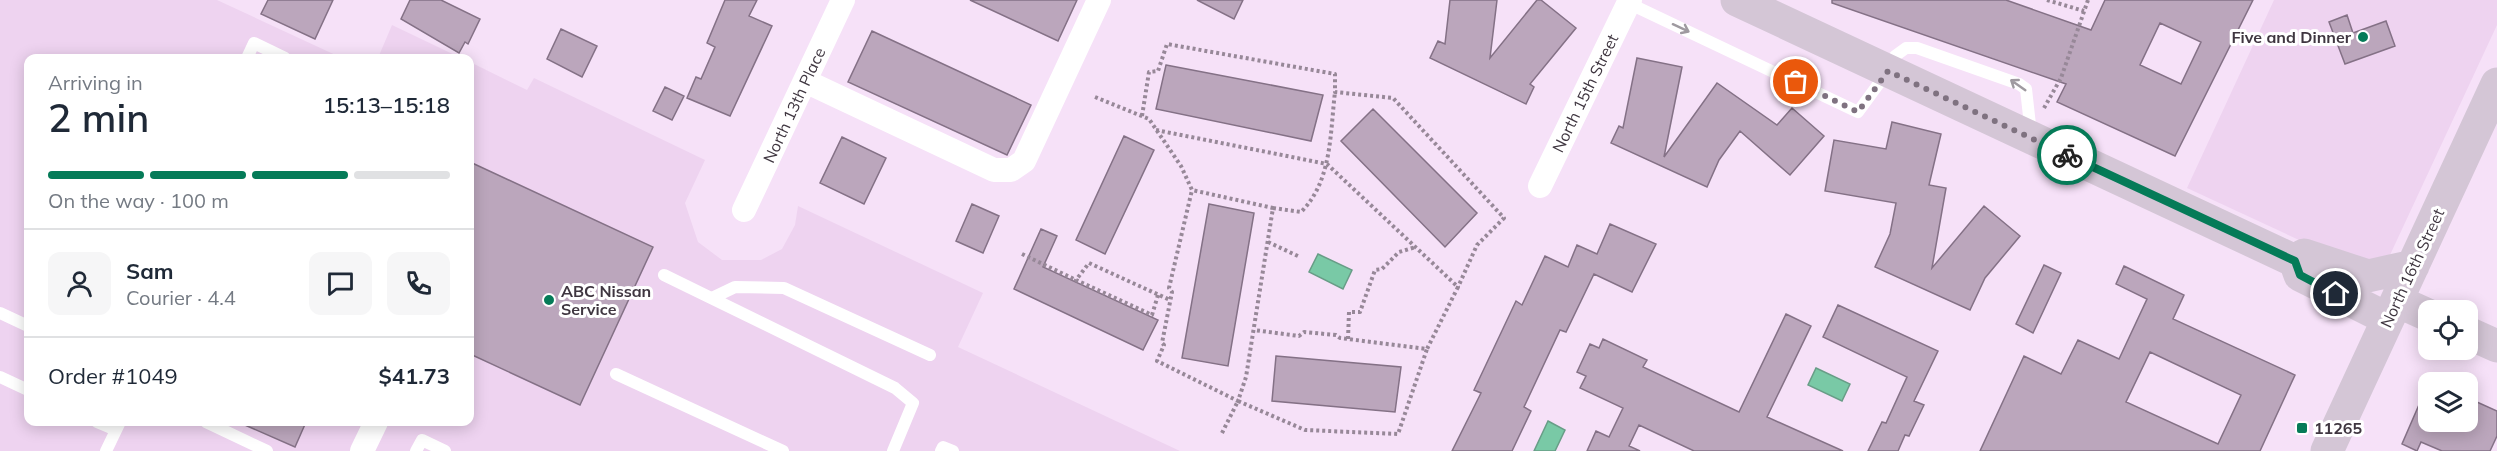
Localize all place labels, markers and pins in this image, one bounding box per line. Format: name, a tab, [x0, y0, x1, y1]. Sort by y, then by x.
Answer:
place label: Five and Dinner	[2231, 27, 2352, 47]
marker: Five and Dinner	[2356, 30, 2370, 44]
pin	[1770, 56, 1821, 107]
pin	[2310, 268, 2361, 319]
place label: ABC Nissan Service	[561, 281, 651, 319]
marker: ABC Nissan Service	[542, 293, 556, 307]
place label: 11265	[2314, 418, 2362, 438]
marker: 11265	[2295, 421, 2309, 435]

